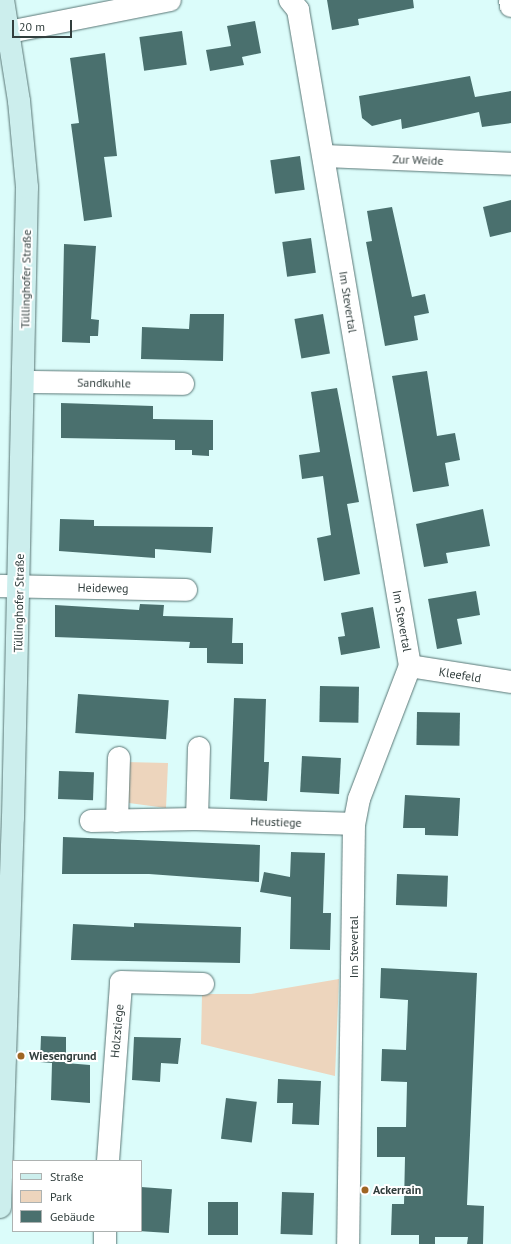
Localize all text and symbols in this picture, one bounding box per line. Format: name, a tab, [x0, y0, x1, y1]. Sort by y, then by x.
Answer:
scale bar	[14, 12, 74, 38]
text: 20 m	[19, 19, 45, 34]
street label: Zur Weide	[392, 152, 444, 168]
street label: Tüllinghofer Straße	[18, 229, 34, 329]
street label: Im Stevertal	[336, 270, 360, 334]
street label: Sandkuhle	[77, 375, 131, 391]
street label: Tüllinghofer Straße	[11, 553, 27, 653]
street label: Heideweg	[77, 580, 129, 596]
street label: Im Stevertal	[390, 589, 414, 653]
street label: Kleefeld	[438, 665, 482, 685]
street label: Heustiege	[250, 814, 302, 830]
street label: Im Stevertal	[347, 916, 361, 978]
street label: Holzstiege	[107, 1003, 127, 1059]
place label: Wiesengrund	[29, 1049, 96, 1063]
marker: Wiesengrund	[16, 1051, 26, 1061]
legend	[12, 1160, 142, 1232]
text: Straße	[50, 1169, 84, 1184]
place label: Ackerrain	[373, 1183, 421, 1197]
marker: Ackerrain	[360, 1185, 370, 1195]
text: Park	[50, 1189, 72, 1204]
text: Gebäude	[50, 1209, 95, 1224]

